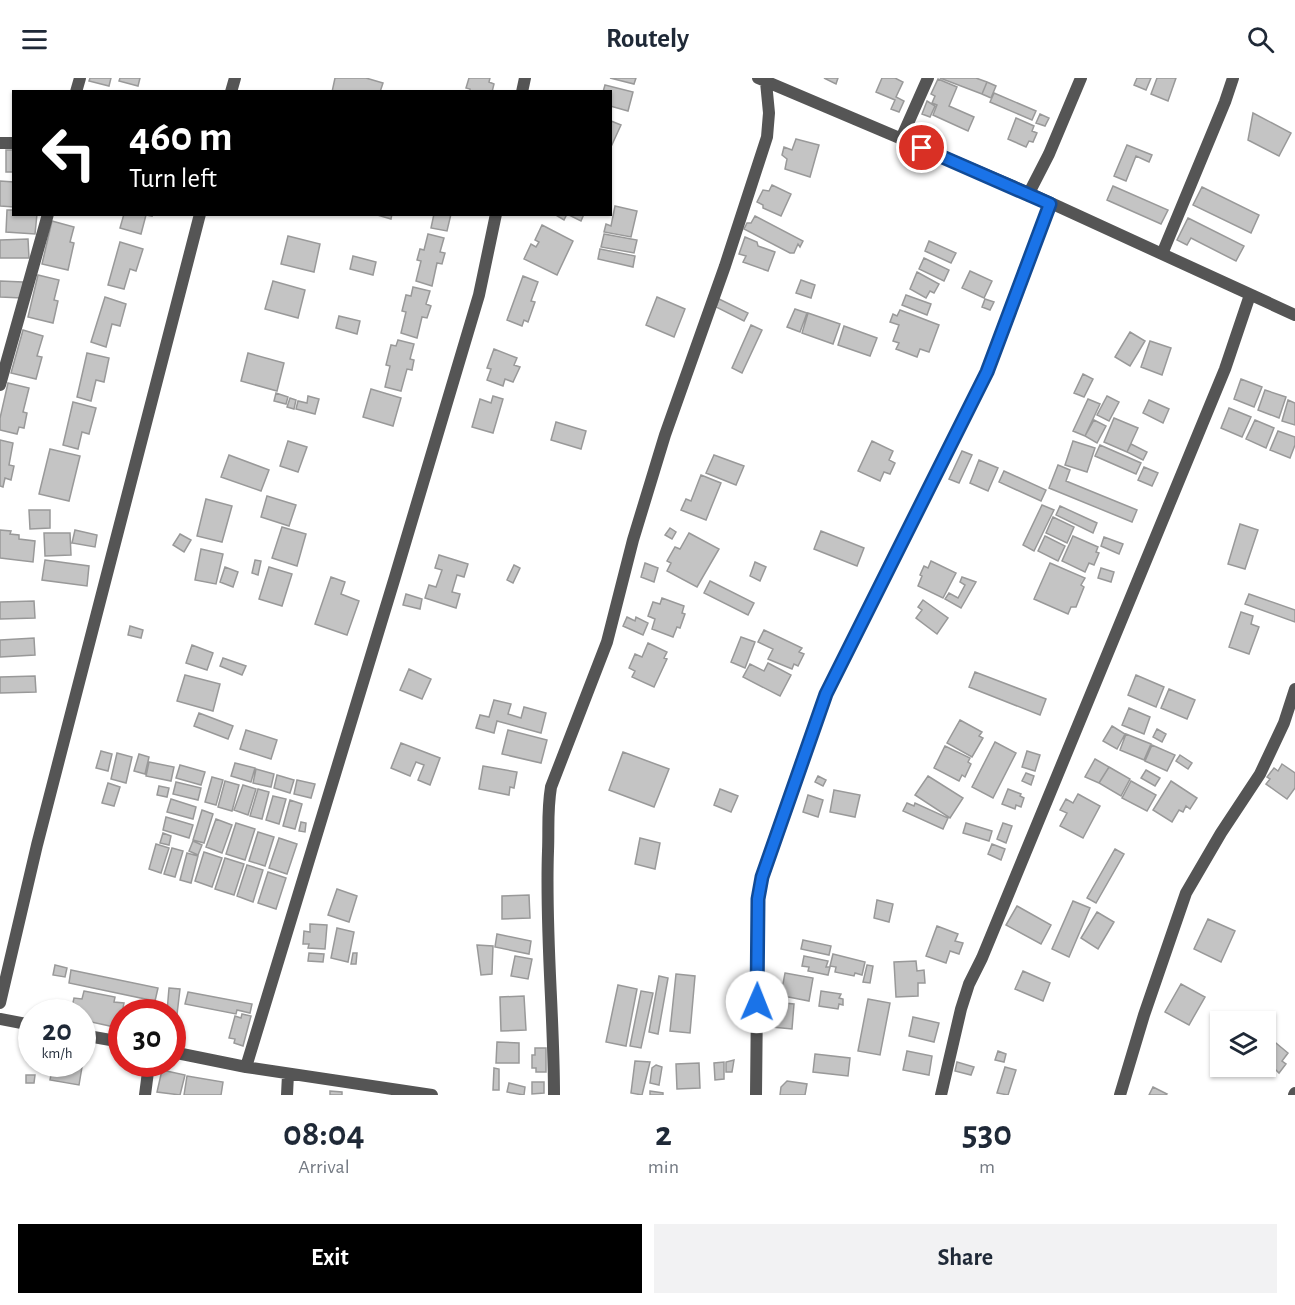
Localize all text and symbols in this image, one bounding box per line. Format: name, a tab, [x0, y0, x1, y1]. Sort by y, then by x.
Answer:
icon: menu	[18, 23, 51, 56]
icon: search	[1244, 23, 1277, 56]
text: Routely	[606, 25, 689, 52]
icon: left	[30, 114, 108, 192]
text: 460 m	[129, 116, 233, 158]
pin	[896, 122, 947, 173]
icon: arrive	[905, 131, 938, 164]
text: Turn left	[129, 165, 217, 192]
position arrow	[725, 970, 789, 1034]
speed limit sign: 30	[108, 999, 186, 1077]
map controls	[1210, 1011, 1276, 1077]
button: layers	[1210, 1011, 1276, 1077]
text: 20	[42, 1016, 72, 1046]
text: km/h	[42, 1046, 72, 1061]
text: 08:04	[283, 1116, 365, 1152]
text: 2	[655, 1116, 672, 1152]
text: 530	[962, 1116, 1012, 1152]
text: Arrival	[298, 1157, 350, 1177]
text: min	[648, 1157, 679, 1177]
text: m	[979, 1157, 995, 1177]
button: Exit	[18, 1224, 642, 1293]
button: Share	[654, 1224, 1277, 1293]

